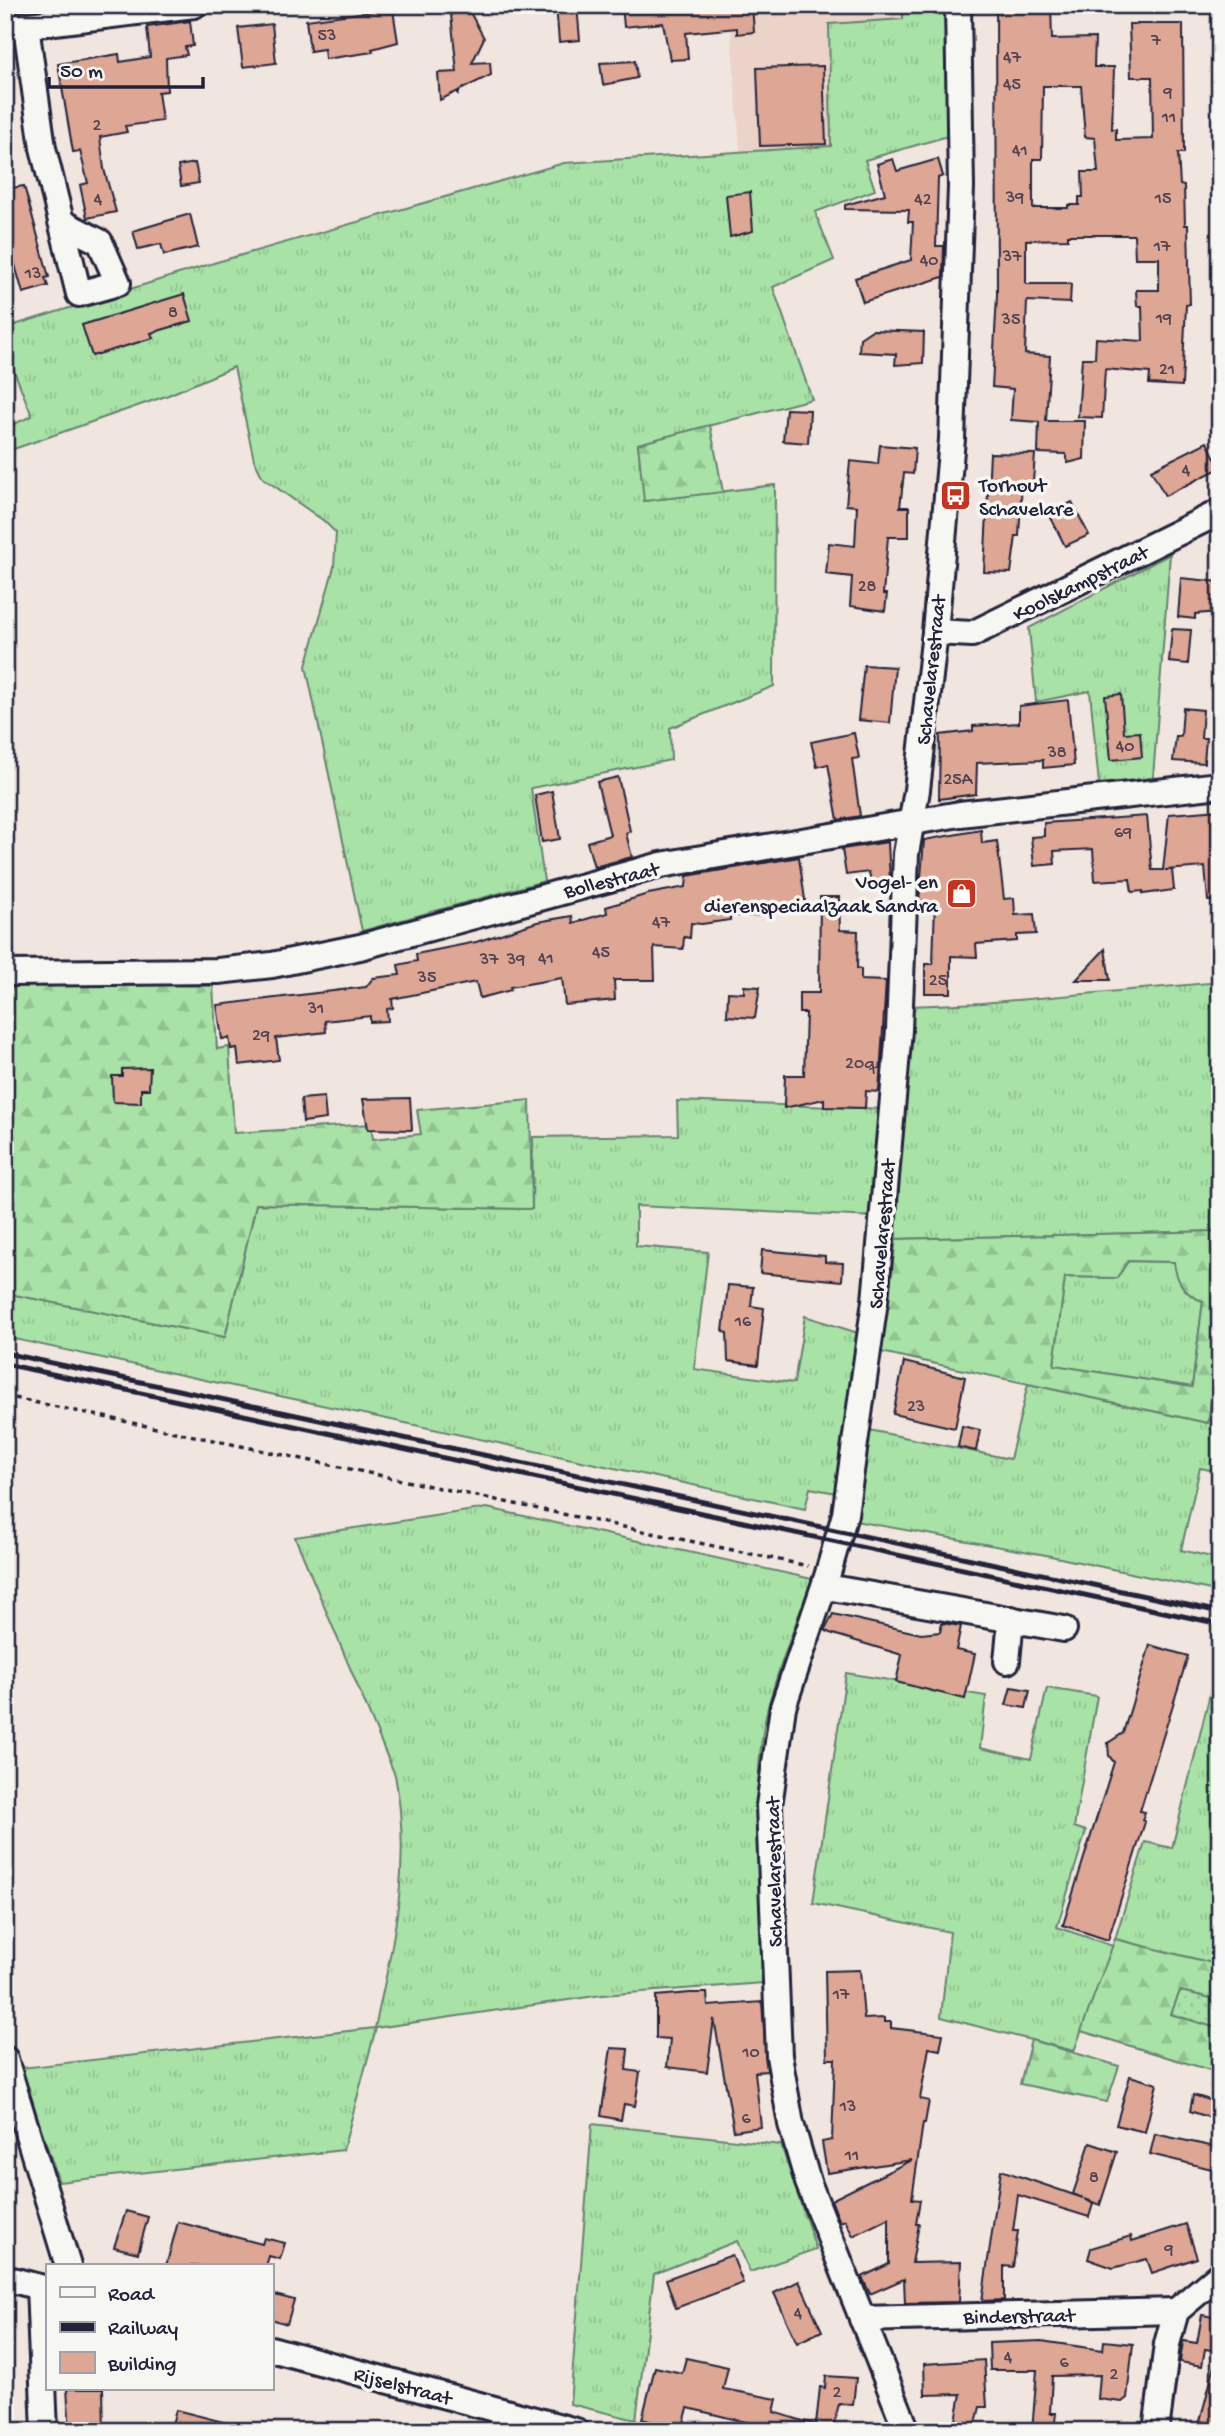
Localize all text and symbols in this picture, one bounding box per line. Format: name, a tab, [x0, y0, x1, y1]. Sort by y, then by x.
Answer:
house number: 53	[318, 26, 336, 47]
house number: 7	[1150, 31, 1161, 52]
scale bar	[49, 46, 203, 90]
house number: 47	[1003, 48, 1022, 69]
text: 50 m	[60, 61, 103, 86]
house number: 45	[1003, 75, 1021, 96]
house number: 9	[1162, 83, 1173, 104]
house number: 11	[1161, 108, 1176, 129]
house number: 2	[93, 116, 102, 137]
house number: 41	[1012, 141, 1028, 162]
house number: 39	[1005, 188, 1024, 209]
house number: 15	[1154, 189, 1171, 210]
house number: 4	[94, 190, 103, 211]
house number: 42	[914, 190, 932, 211]
house number: 17	[1153, 237, 1171, 258]
house number: 37	[1002, 247, 1022, 268]
house number: 40	[920, 251, 938, 272]
house number: 13	[24, 264, 41, 285]
house number: 8	[168, 303, 178, 324]
house number: 19	[1155, 309, 1172, 330]
house number: 35	[1001, 310, 1020, 331]
house number: 21	[1159, 360, 1175, 381]
house number: 4	[1182, 461, 1191, 482]
place label: Torhout Schavelare	[978, 475, 1075, 524]
bus stop icon: Torhout Schavelare	[939, 479, 973, 513]
street label: Koolskampstraat	[1010, 540, 1156, 629]
house number: 28	[858, 577, 876, 598]
street label: Schavelarestraat	[913, 592, 954, 746]
house number: 40	[1116, 737, 1134, 758]
house number: 38	[1046, 743, 1067, 764]
house number: 25A	[944, 770, 974, 791]
house number: 69	[1114, 823, 1132, 844]
street label: Bollestraat	[561, 858, 664, 907]
place label: Vogel- en dierenspeciaalzaak Sandra	[704, 872, 939, 921]
shop icon: Vogel- en dierenspeciaalzaak Sandra	[944, 876, 978, 910]
house number: 47	[652, 913, 671, 934]
house number: 45	[592, 943, 610, 964]
house number: 41	[538, 949, 554, 970]
house number: 37	[479, 950, 499, 971]
house number: 39	[506, 950, 525, 971]
house number: 35	[417, 968, 436, 989]
house number: 25	[929, 971, 947, 992]
house number: 31	[307, 999, 324, 1020]
house number: 29	[252, 1026, 270, 1047]
house number: 20q	[845, 1054, 877, 1075]
street label: Schavelarestraat	[865, 1156, 904, 1310]
house number: 16	[734, 1312, 752, 1333]
house number: 23	[907, 1397, 925, 1418]
street label: Schavelarestraat	[763, 1794, 790, 1947]
house number: 17	[832, 1985, 850, 2006]
house number: 10	[741, 2043, 760, 2064]
house number: 13	[839, 2097, 856, 2118]
house number: 6	[741, 2109, 751, 2130]
house number: 11	[844, 2146, 859, 2167]
house number: 8	[1089, 2168, 1099, 2189]
house number: 9	[1163, 2240, 1174, 2261]
legend	[46, 2264, 273, 2390]
text: Road	[108, 2284, 156, 2309]
house number: 4	[794, 2304, 803, 2325]
street label: Binderstraat	[962, 2305, 1077, 2332]
text: Railway	[108, 2318, 178, 2343]
house number: 4	[1004, 2348, 1013, 2369]
house number: 6	[1059, 2353, 1069, 2374]
text: Building	[107, 2354, 177, 2379]
street label: Rijselstraat	[350, 2363, 456, 2414]
house number: 2	[1110, 2365, 1119, 2386]
house number: 2	[833, 2383, 842, 2404]

